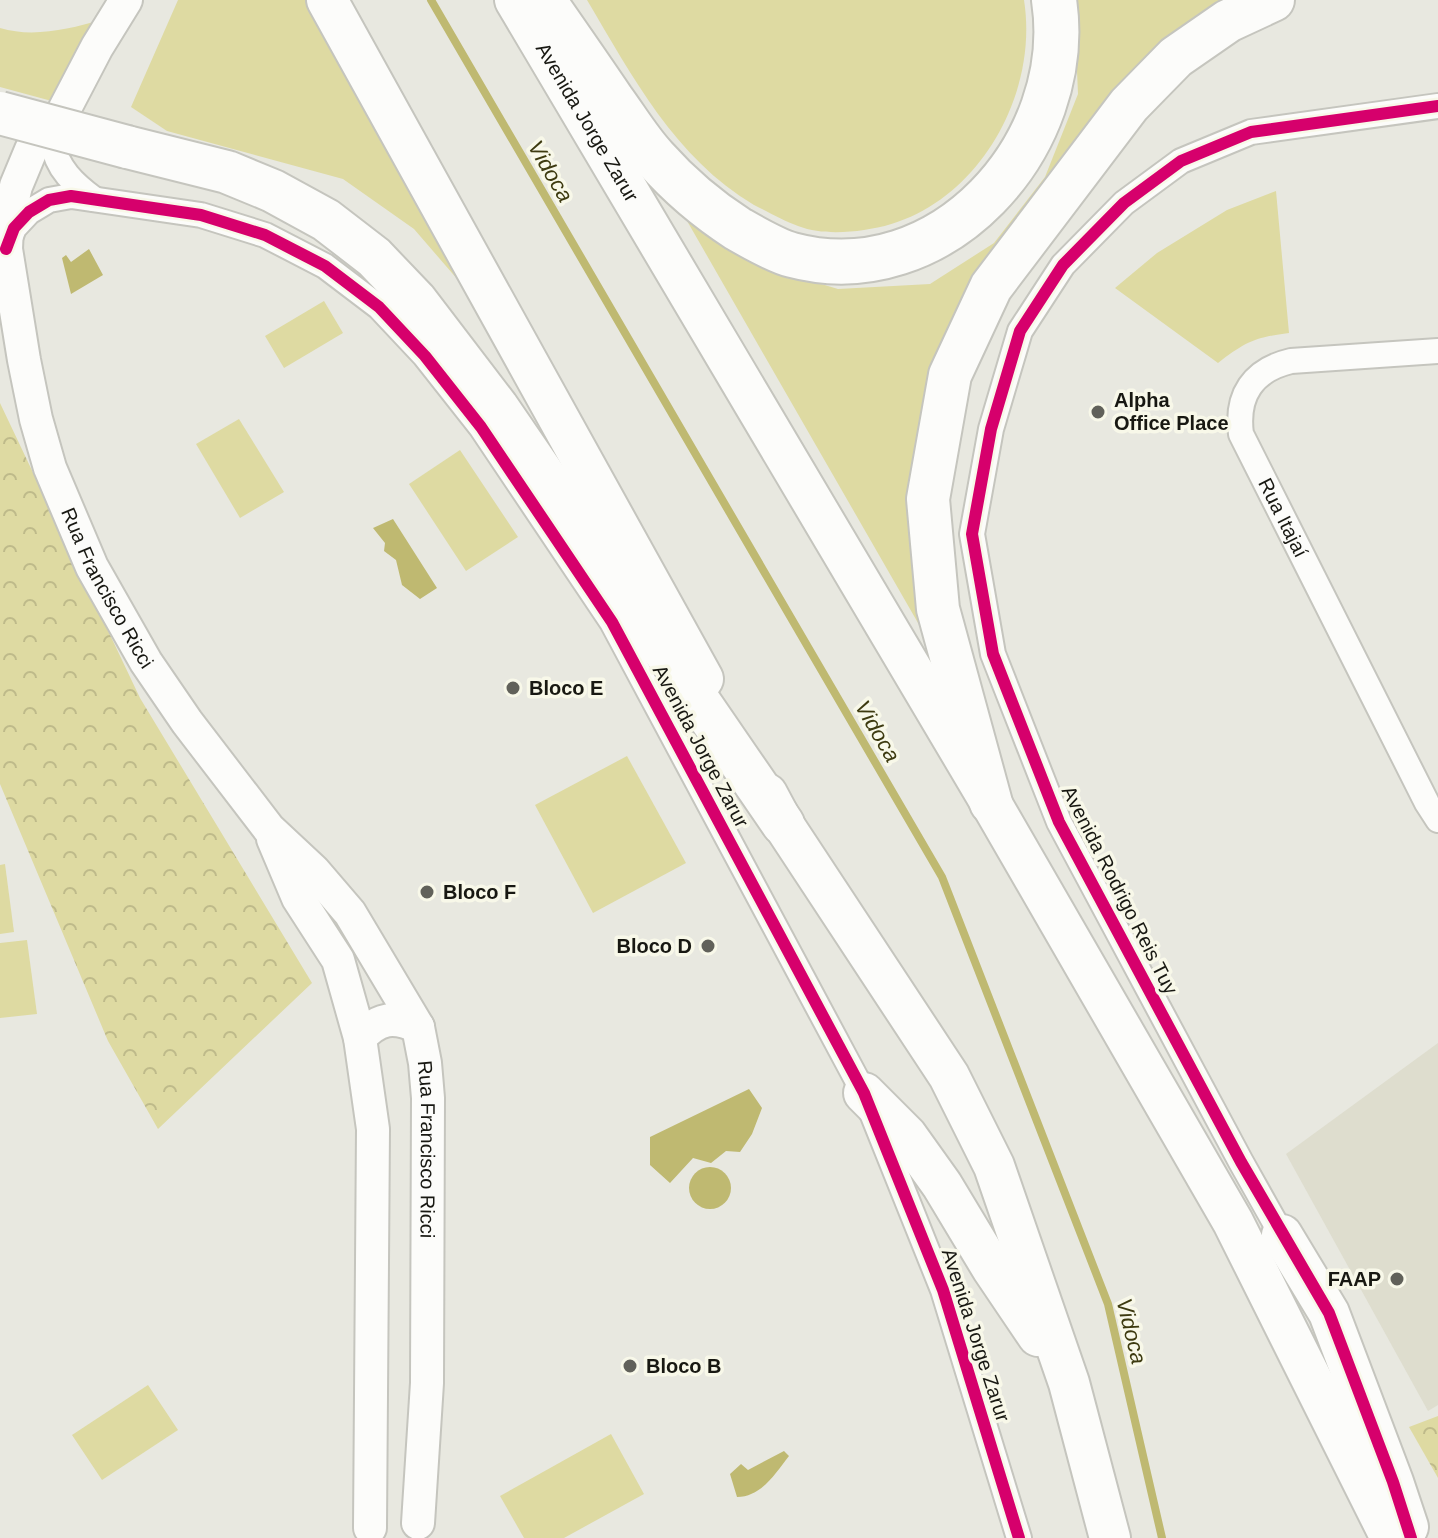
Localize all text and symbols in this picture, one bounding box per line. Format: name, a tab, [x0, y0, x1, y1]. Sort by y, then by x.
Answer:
street label: Avenida Jorge Zarur	[532, 39, 643, 206]
water label: Vidoca	[523, 136, 578, 206]
place label: Alpha Office Place	[1114, 389, 1229, 434]
marker: Alpha Office Place	[1089, 403, 1107, 421]
street label: Rua Itajaí	[1254, 474, 1312, 561]
street label: Rua Francisco Ricci	[57, 504, 158, 672]
street label: Avenida Jorge Zarur	[649, 661, 753, 831]
place label: Bloco E	[529, 677, 603, 699]
marker: Bloco E	[504, 679, 522, 697]
water label: Vidoca	[850, 696, 905, 766]
street label: Avenida Rodrigo Reis Tuy	[1058, 782, 1182, 998]
place label: Bloco F	[443, 881, 516, 903]
marker: Bloco F	[418, 883, 436, 901]
place label: Bloco D	[616, 935, 692, 957]
marker: Bloco D	[699, 937, 717, 955]
street label: Rua Francisco Ricci	[414, 1060, 439, 1238]
street label: Avenida Jorge Zarur	[938, 1246, 1015, 1425]
place label: FAAP	[1328, 1268, 1381, 1290]
marker: FAAP	[1388, 1270, 1406, 1288]
water label: Vidoca	[1111, 1296, 1152, 1367]
place label: Bloco B	[646, 1355, 722, 1377]
marker: Bloco B	[621, 1357, 639, 1375]

